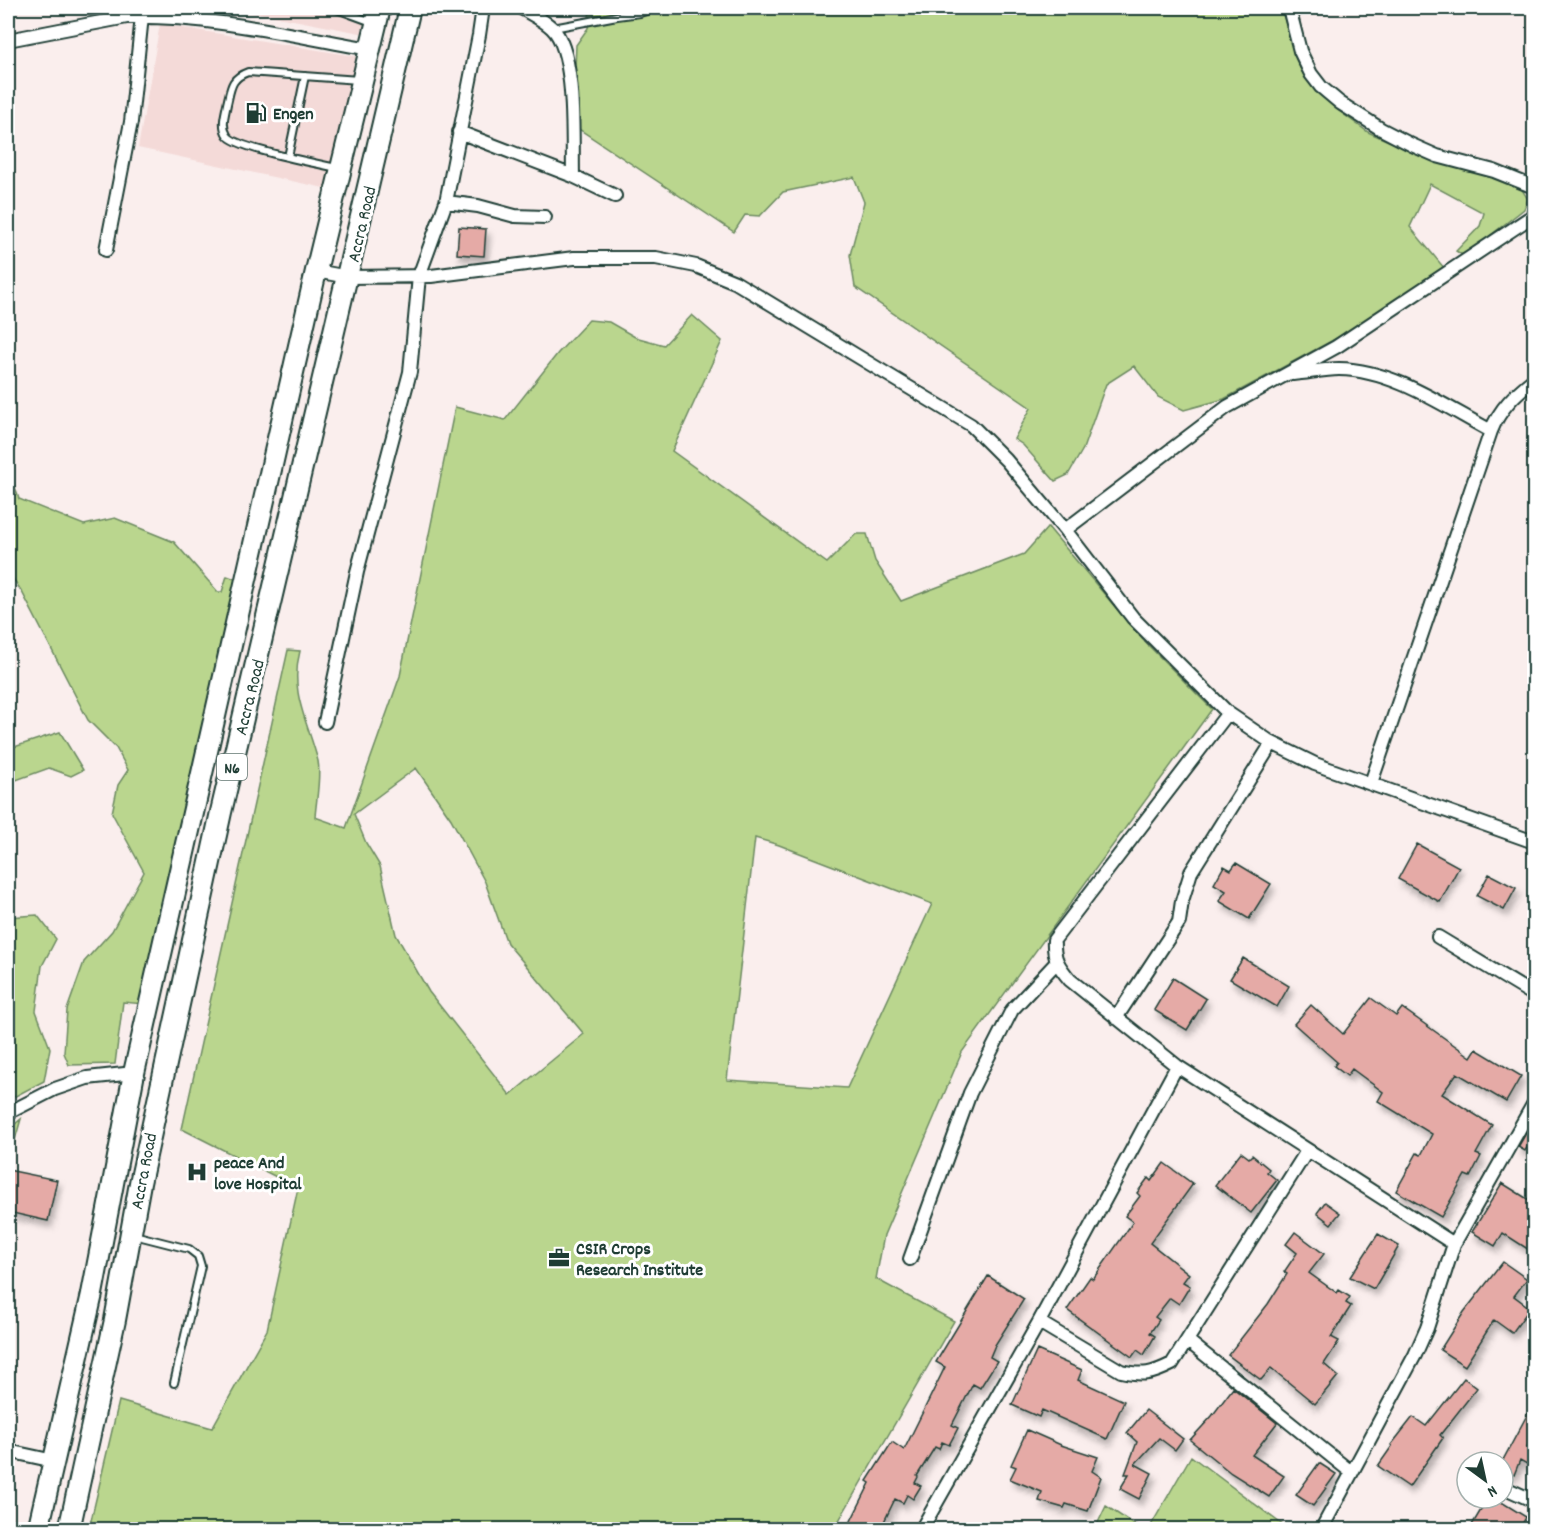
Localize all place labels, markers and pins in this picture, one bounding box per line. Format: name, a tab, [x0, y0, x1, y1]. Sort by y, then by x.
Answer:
fuel station icon: Engen	[244, 101, 268, 125]
place label: Engen	[273, 103, 314, 128]
place label: peace And love Hospital	[214, 1152, 302, 1198]
hospital icon: peace And love Hospital	[185, 1160, 209, 1184]
place label: CSIR Crops Research Institute	[576, 1238, 703, 1284]
office icon: CSIR Crops Research Institute	[547, 1246, 571, 1270]

